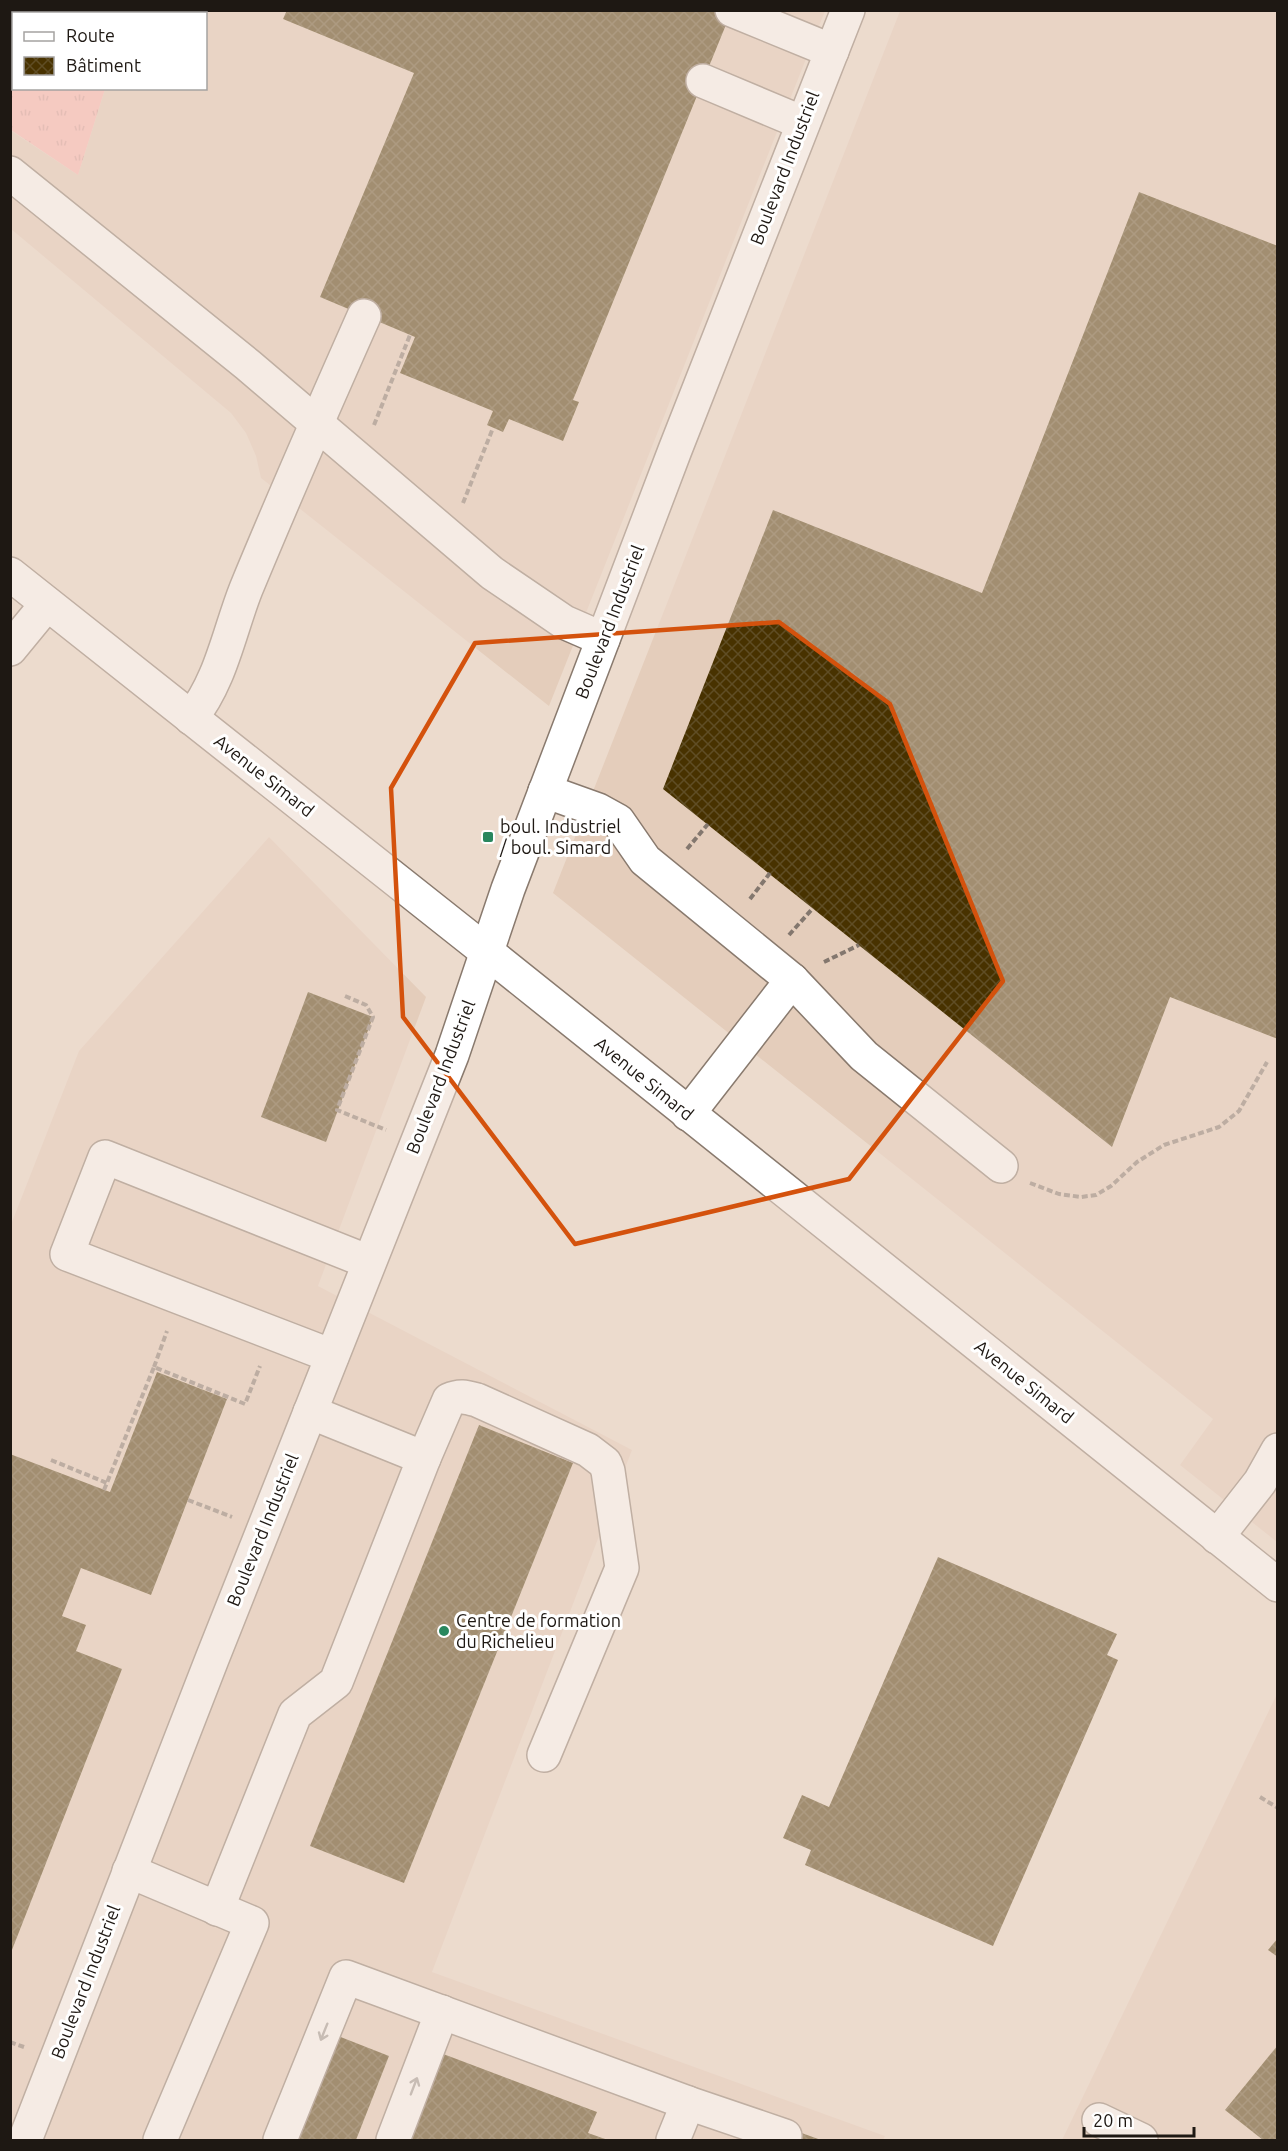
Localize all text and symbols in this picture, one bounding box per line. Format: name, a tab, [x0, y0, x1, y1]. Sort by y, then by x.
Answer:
legend	[12, 12, 207, 90]
text: Route	[66, 25, 115, 45]
text: Bâtiment	[66, 55, 141, 75]
street label: Boulevard Industriel	[746, 88, 823, 247]
street label: Boulevard Industriel	[571, 542, 648, 701]
street label: Avenue Simard	[211, 730, 318, 820]
place label: boul. Industriel / boul. Simard	[499, 816, 621, 857]
marker: boul. Industriel / boul. Simard	[481, 830, 495, 844]
street label: Boulevard Industriel	[402, 997, 479, 1156]
street label: Avenue Simard	[591, 1032, 698, 1124]
street label: Avenue Simard	[971, 1335, 1078, 1427]
street label: Boulevard Industriel	[222, 1450, 302, 1609]
place label: Centre de formation du Richelieu	[456, 1610, 621, 1651]
marker: Centre de formation du Richelieu	[437, 1624, 451, 1638]
street label: Boulevard Industriel	[47, 1902, 124, 2061]
one-way arrow	[318, 2022, 329, 2040]
one-way arrow	[410, 2077, 421, 2096]
scale bar	[1084, 2100, 1194, 2138]
text: 20 m	[1093, 2110, 1133, 2130]

